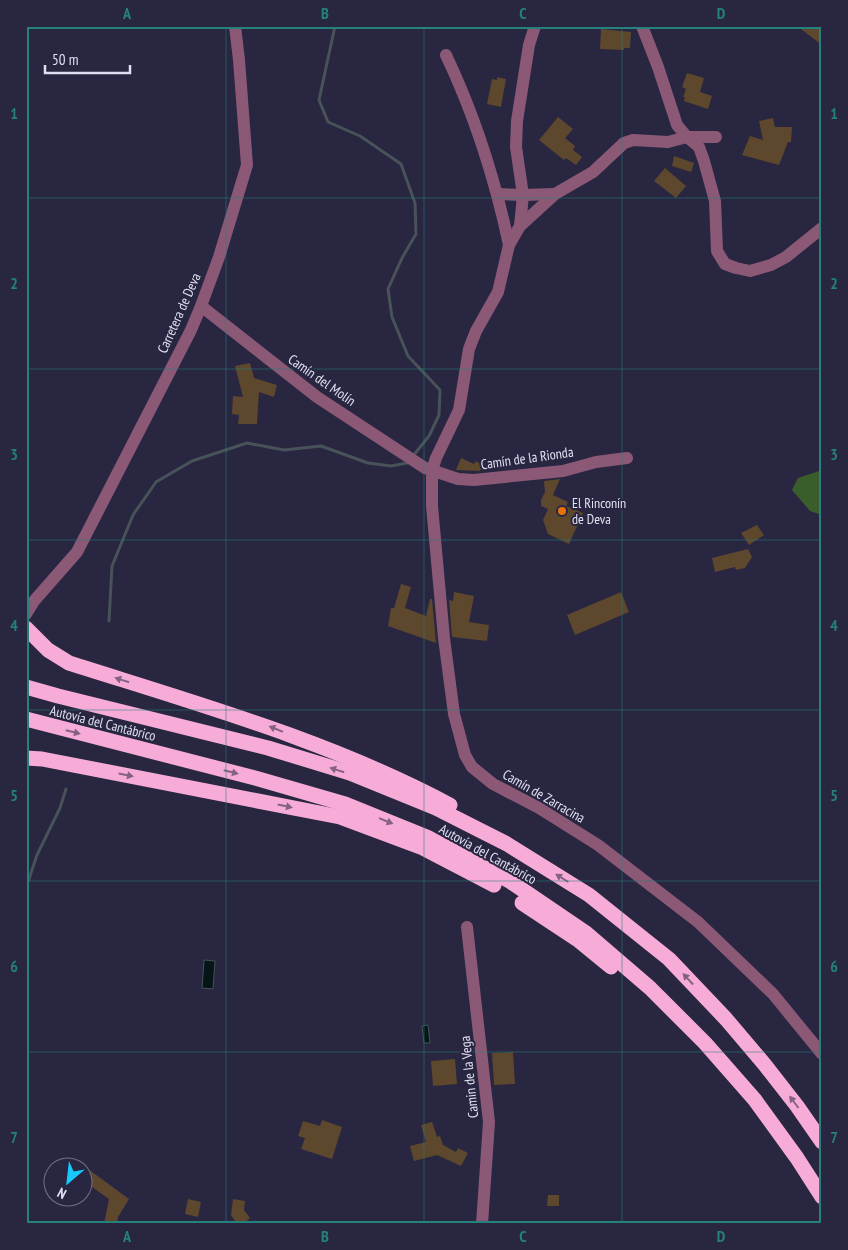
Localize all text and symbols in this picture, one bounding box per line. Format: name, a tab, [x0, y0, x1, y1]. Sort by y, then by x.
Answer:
text: A	[122, 3, 132, 23]
text: B	[321, 3, 329, 23]
text: C	[519, 3, 527, 23]
text: D	[717, 3, 726, 23]
scale bar	[45, 42, 130, 74]
text: 50 m	[52, 50, 78, 69]
text: 1	[10, 103, 18, 123]
text: 1	[830, 103, 838, 123]
street label: Carretera de Deva	[153, 270, 205, 356]
text: 2	[10, 273, 18, 293]
text: 2	[830, 273, 838, 293]
street label: Camín del Molín	[285, 350, 359, 410]
street label: Camín de la Rionda	[480, 443, 574, 473]
text: 3	[10, 444, 18, 464]
text: 3	[830, 444, 838, 464]
place label: El Rinconín de Deva	[572, 494, 626, 528]
marker: El Rinconín de Deva	[556, 505, 568, 517]
text: 4	[10, 615, 18, 635]
text: 4	[830, 615, 838, 635]
one-way arrow	[114, 675, 129, 683]
street label: Autovía del Cantábrico	[48, 701, 158, 745]
one-way arrow	[269, 725, 283, 733]
one-way arrow	[66, 729, 81, 737]
one-way arrow	[330, 765, 345, 773]
street label: Camín de Zarracina	[500, 765, 588, 827]
one-way arrow	[223, 768, 238, 776]
one-way arrow	[118, 771, 134, 779]
text: 5	[10, 785, 18, 805]
text: 5	[830, 785, 838, 805]
one-way arrow	[278, 802, 293, 810]
one-way arrow	[379, 817, 393, 825]
street label: Autovía del Cantábrico	[436, 820, 540, 888]
one-way arrow	[555, 873, 568, 882]
text: 6	[10, 956, 18, 976]
text: 6	[830, 956, 838, 976]
one-way arrow	[682, 974, 694, 986]
street label: Camin de la Vega	[456, 1035, 482, 1119]
one-way arrow	[789, 1095, 799, 1109]
text: 7	[10, 1127, 18, 1147]
text: 7	[830, 1127, 838, 1147]
north arrow	[42, 1158, 92, 1208]
text: N	[54, 1184, 69, 1203]
text: A	[122, 1226, 132, 1246]
text: B	[321, 1226, 329, 1246]
text: C	[519, 1226, 527, 1246]
text: D	[717, 1226, 726, 1246]

